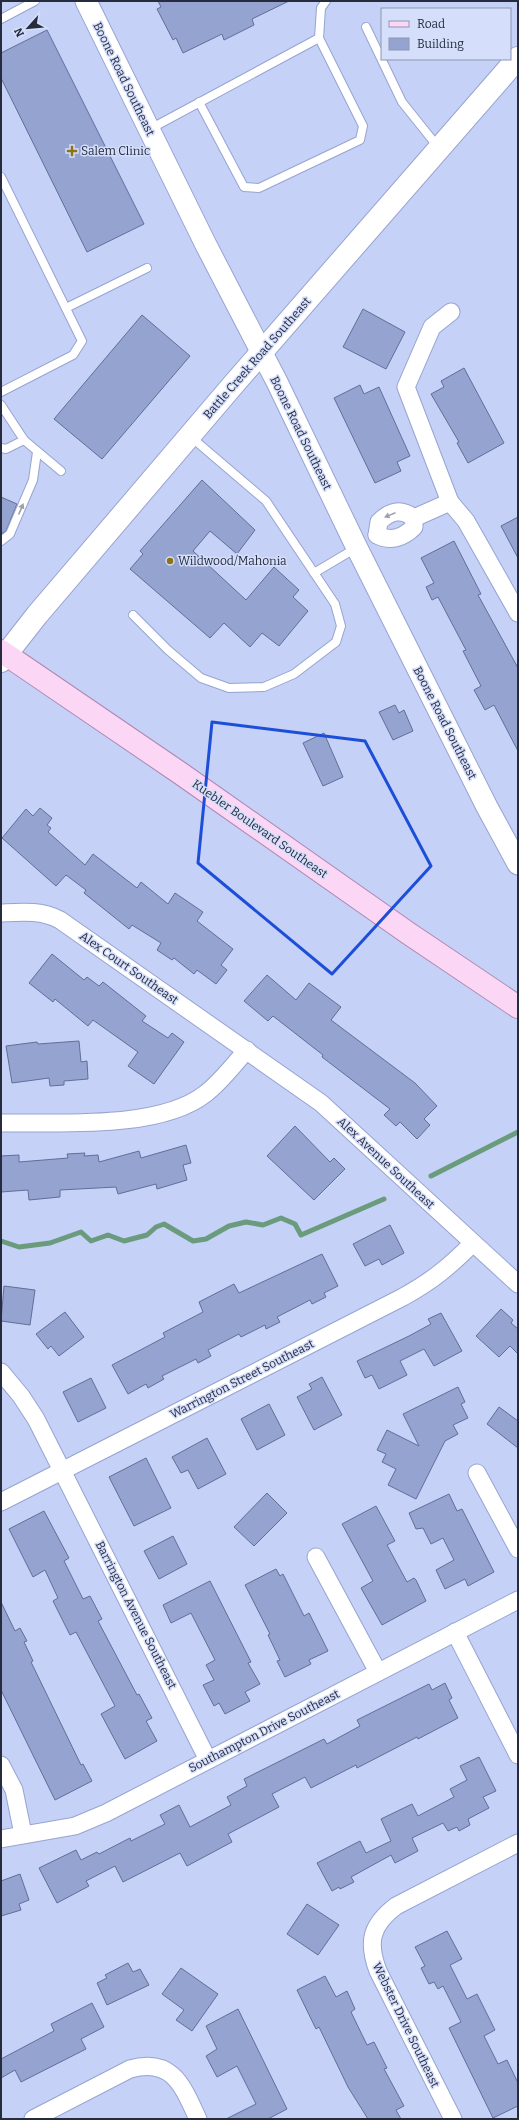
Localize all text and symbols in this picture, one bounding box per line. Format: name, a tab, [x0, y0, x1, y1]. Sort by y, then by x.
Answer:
north arrow	[8, 8, 48, 48]
legend	[381, 8, 511, 60]
text: Road	[417, 17, 445, 31]
street label: Boone Road Southeast	[90, 20, 158, 139]
text: N	[12, 25, 27, 39]
text: Building	[417, 37, 464, 51]
place label: Salem Clinic	[81, 144, 150, 158]
marker: Salem Clinic	[66, 145, 78, 157]
street label: Battle Creek Road Southeast	[200, 294, 314, 422]
street label: Boone Road Southeast	[267, 374, 335, 493]
one-way arrow	[18, 504, 24, 515]
one-way arrow	[383, 512, 395, 518]
place label: Wildwood/Mahonia	[178, 554, 287, 568]
marker: Wildwood/Mahonia	[165, 556, 175, 566]
street label: Boone Road Southeast	[410, 664, 480, 782]
street label: Kuebler Boulevard Southeast	[190, 777, 331, 882]
street label: Alex Court Southeast	[77, 929, 182, 1008]
street label: Alex Avenue Southeast	[334, 1114, 438, 1212]
street label: Warrington Street Southeast	[168, 1336, 317, 1421]
street label: Barrington Avenue Southeast	[93, 1539, 180, 1692]
street label: Southampton Drive Southeast	[186, 1686, 342, 1775]
street label: Webster Drive Southeast	[370, 1960, 443, 2090]

